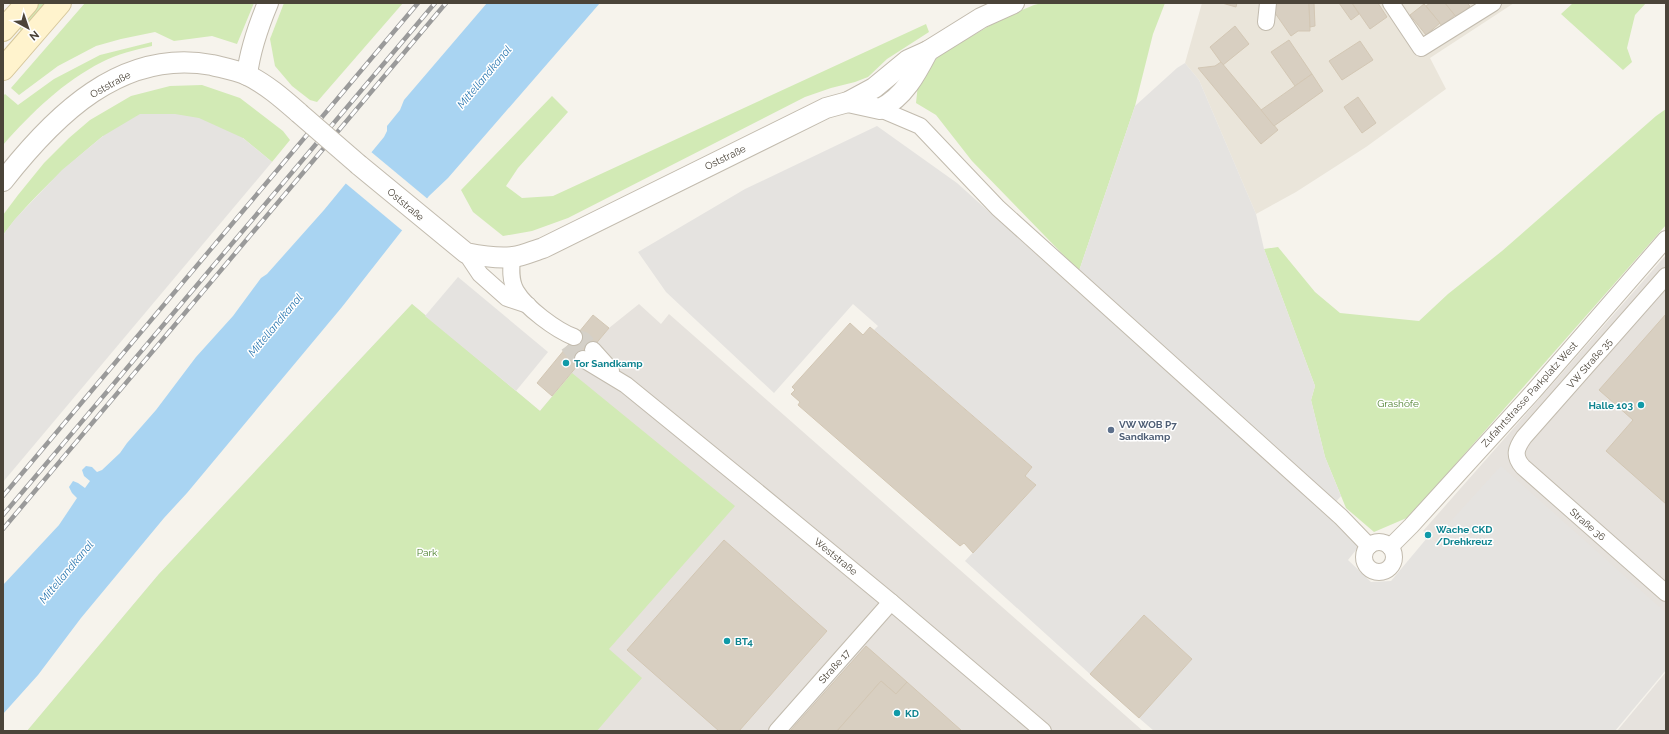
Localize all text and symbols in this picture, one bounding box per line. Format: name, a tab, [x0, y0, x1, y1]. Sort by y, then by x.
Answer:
north arrow	[8, 8, 48, 48]
text: N	[27, 28, 42, 43]
water label: Mittellandkanal	[454, 43, 514, 111]
street label: Oststraße	[88, 69, 132, 100]
street label: Oststraße	[703, 143, 748, 172]
street label: Oststraße	[385, 186, 426, 223]
water label: Mittellandkanal	[245, 291, 305, 359]
street label: VW Straße 35	[1565, 336, 1614, 391]
street label: Zufahrtstrasse Parkplatz West	[1479, 339, 1580, 449]
marker: Tor Sandkamp	[561, 358, 571, 368]
place label: Tor Sandkamp	[574, 358, 643, 369]
park label: Grashöfe	[1377, 398, 1419, 409]
place label: Halle 103	[1588, 400, 1633, 411]
marker: Halle 103	[1636, 400, 1646, 410]
place label: VW WOB P7 Sandkamp	[1119, 419, 1177, 442]
marker: VW WOB P7 Sandkamp	[1106, 425, 1116, 435]
street label: Straße 36	[1568, 506, 1608, 543]
place label: Wache CKD /Drehkreuz	[1436, 524, 1493, 547]
marker: Wache CKD /Drehkreuz	[1423, 530, 1433, 540]
street label: Weststraße	[812, 536, 860, 577]
water label: Mittellandkanal	[36, 538, 96, 606]
park label: Park	[417, 547, 438, 558]
marker: BT4	[722, 636, 732, 646]
place label: BT4	[735, 636, 753, 647]
street label: Straße 17	[816, 647, 853, 686]
marker: KD	[892, 708, 902, 718]
place label: KD	[905, 708, 919, 719]

